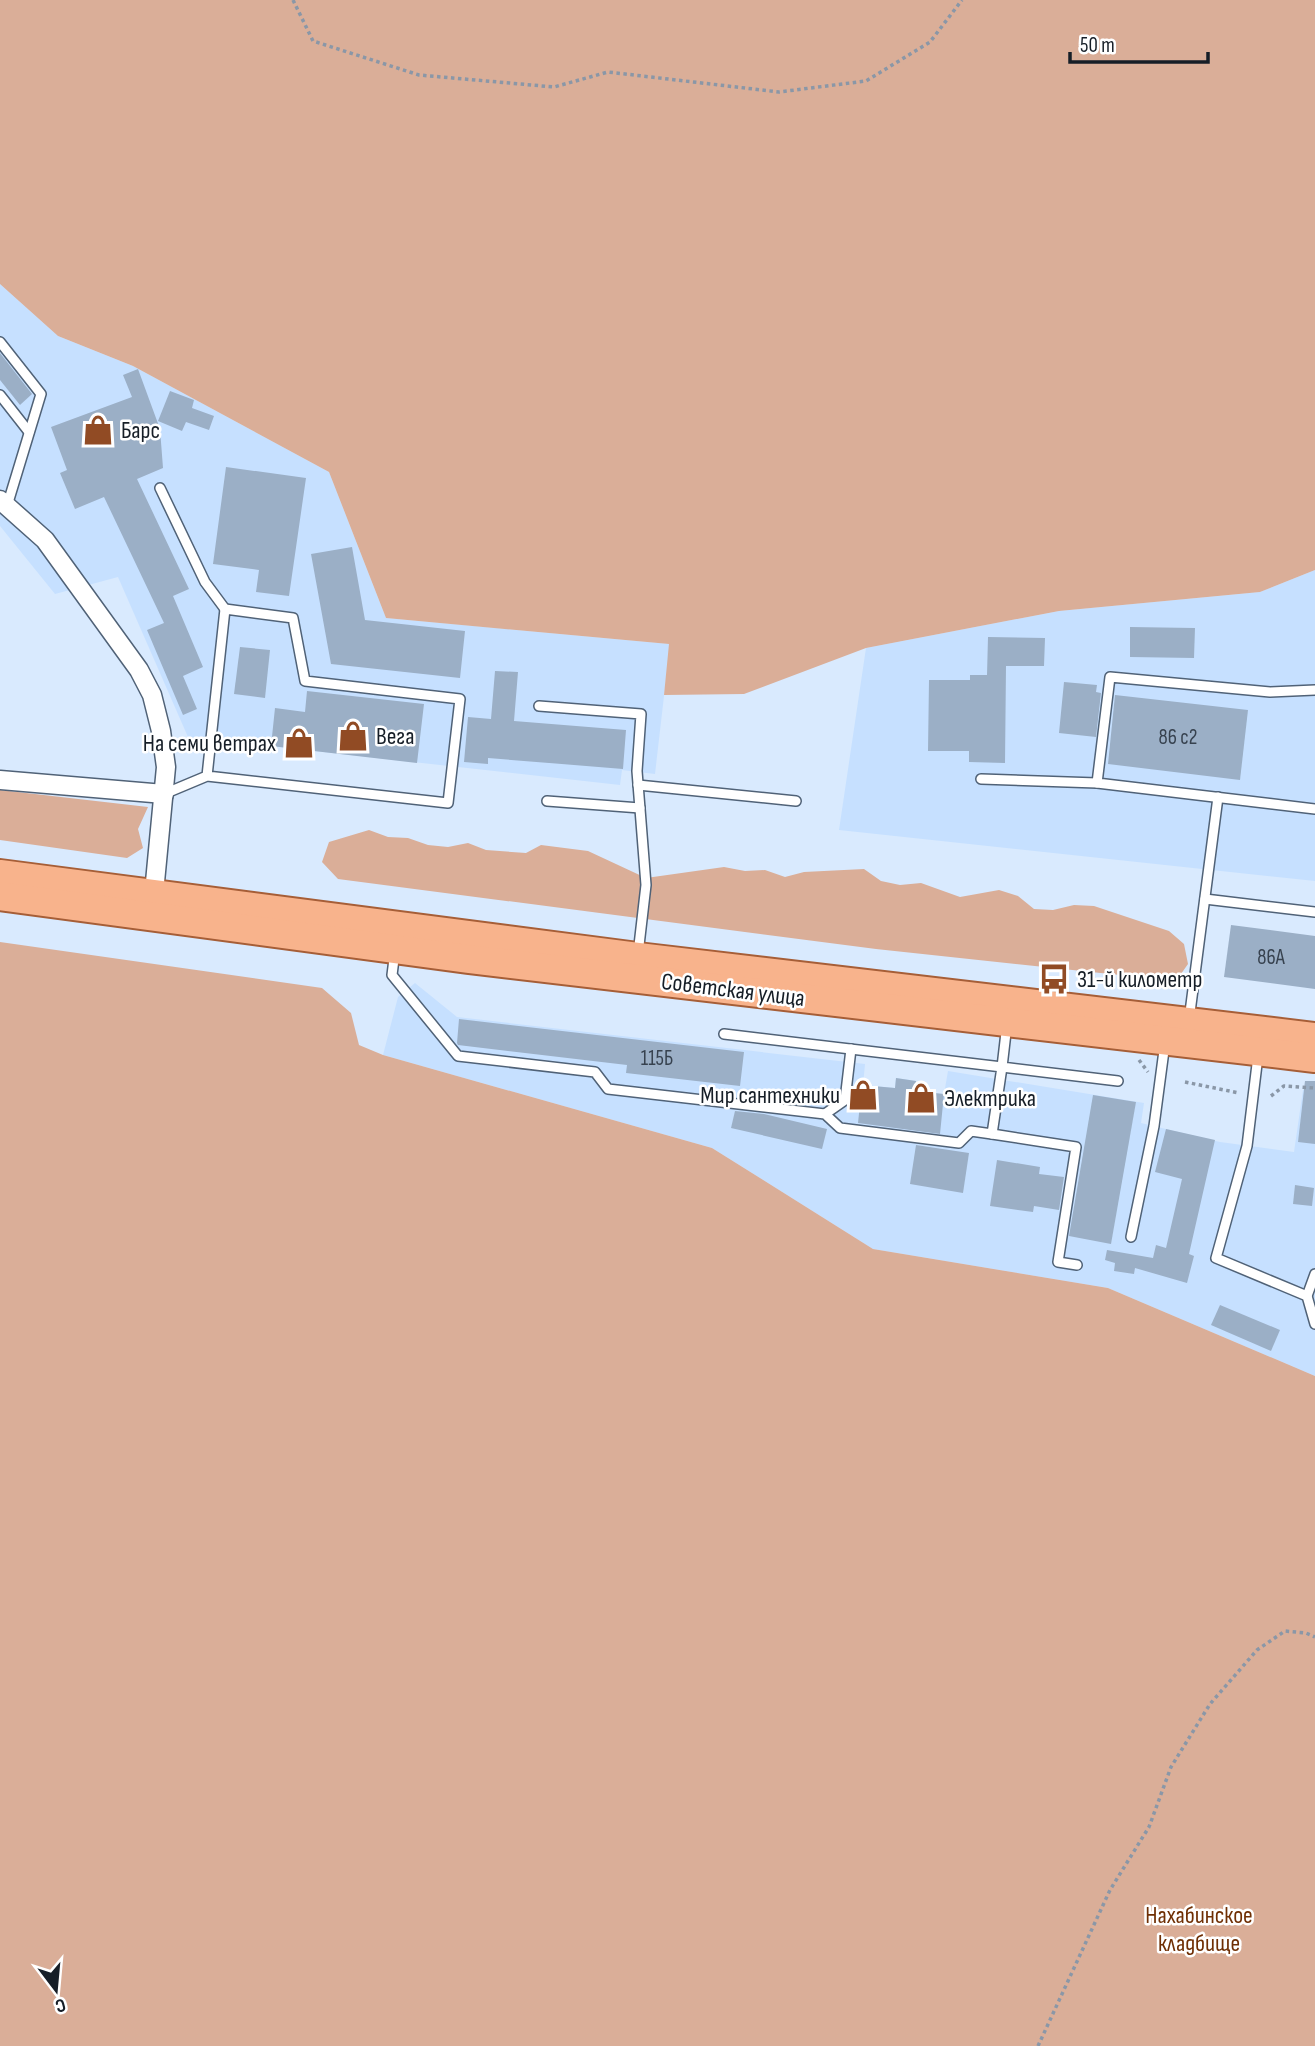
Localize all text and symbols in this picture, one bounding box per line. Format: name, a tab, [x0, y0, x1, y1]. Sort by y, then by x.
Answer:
scale bar	[1070, 21, 1208, 65]
text: 50 m	[1080, 33, 1115, 58]
shop icon: Барс	[81, 413, 115, 447]
place label: Барс	[121, 416, 160, 445]
shop icon: Вега	[336, 719, 370, 753]
place label: Вега	[376, 722, 414, 751]
house number: 86 с2	[1159, 725, 1197, 750]
shop icon: На семи ветрах	[282, 726, 316, 760]
place label: На семи ветрах	[143, 729, 276, 758]
house number: 86А	[1257, 945, 1286, 970]
bus stop icon: 31-й километр	[1037, 962, 1071, 996]
place label: 31-й километр	[1077, 965, 1202, 994]
street label: Советская улица	[660, 967, 806, 1013]
house number: 115Б	[641, 1046, 673, 1071]
shop icon: Мир сантехники	[846, 1078, 880, 1112]
place label: Мир сантехники	[700, 1081, 840, 1110]
shop icon: Электрика	[904, 1081, 938, 1115]
place label: Электрика	[944, 1084, 1036, 1113]
park label: Нахабинское кладбище	[1145, 1901, 1253, 1958]
north arrow	[21, 1955, 91, 2025]
text: С	[52, 1993, 68, 2017]

